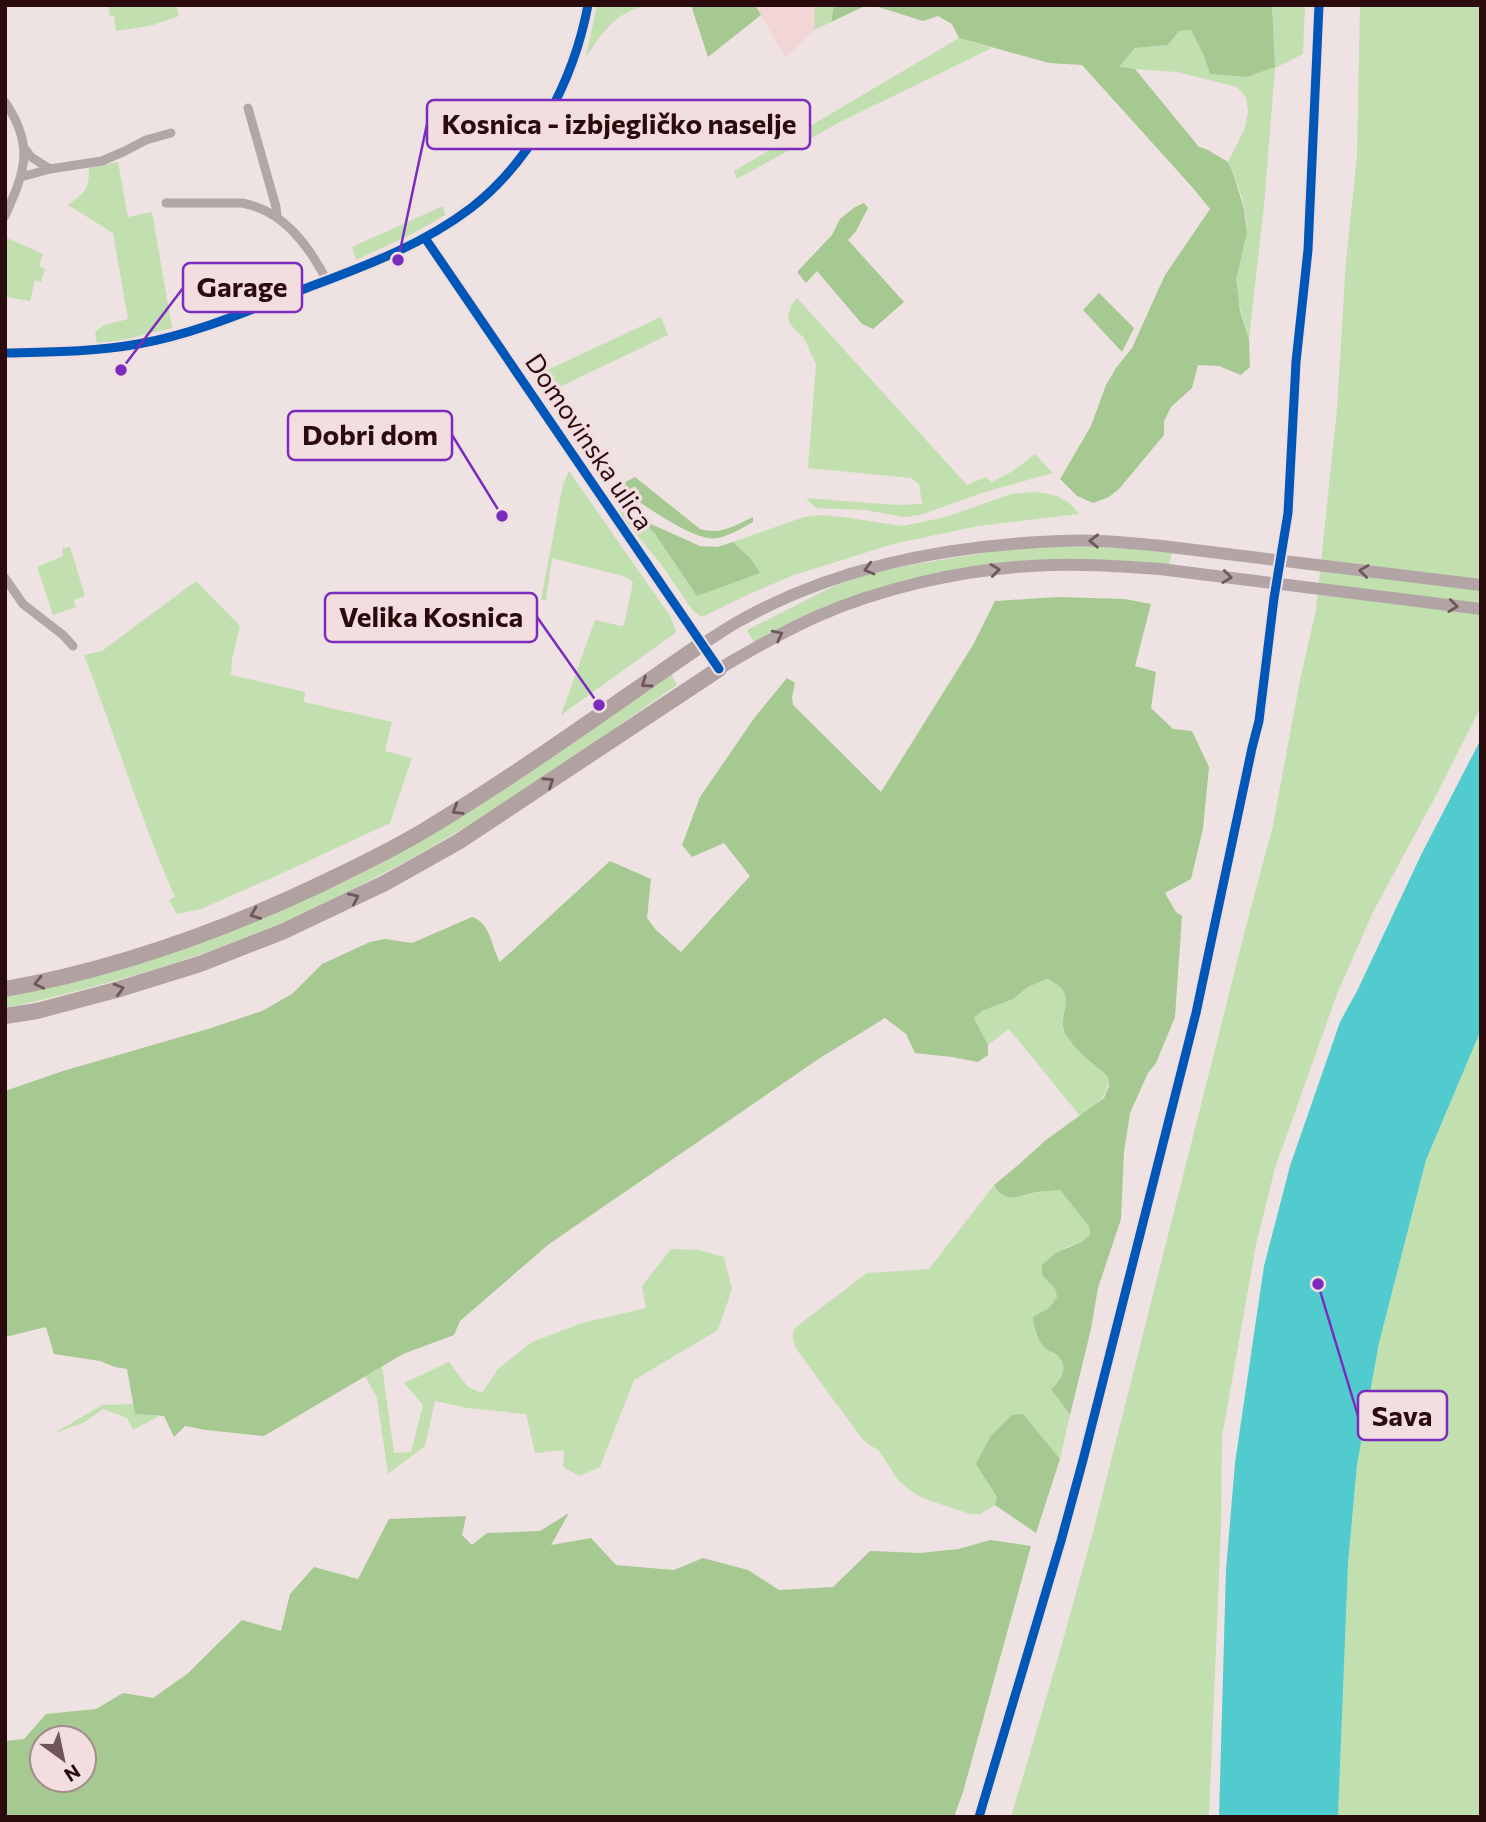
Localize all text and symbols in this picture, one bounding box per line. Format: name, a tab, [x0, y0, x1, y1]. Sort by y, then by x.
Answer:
callout: Kosnica - izbjegličko naselje	[427, 100, 810, 149]
text: Kosnica - izbjegličko naselje	[442, 106, 796, 140]
callout: Garage	[183, 263, 302, 312]
text: Garage	[196, 269, 288, 303]
street label: Domovinska ulica	[520, 347, 661, 535]
callout: Dobri dom	[288, 411, 452, 460]
text: Dobri dom	[302, 417, 438, 451]
one-way arrow	[1089, 534, 1100, 549]
one-way arrow	[864, 561, 876, 576]
one-way arrow	[989, 562, 1001, 577]
one-way arrow	[1359, 563, 1370, 578]
one-way arrow	[1221, 570, 1233, 585]
callout: Velika Kosnica	[325, 593, 537, 642]
one-way arrow	[1447, 598, 1459, 613]
text: Velika Kosnica	[339, 599, 523, 633]
one-way arrow	[771, 630, 783, 644]
one-way arrow	[641, 675, 654, 687]
one-way arrow	[541, 778, 554, 790]
one-way arrow	[452, 802, 465, 815]
one-way arrow	[347, 892, 359, 906]
one-way arrow	[250, 906, 262, 920]
one-way arrow	[33, 974, 45, 989]
one-way arrow	[113, 983, 125, 998]
callout: Sava	[1358, 1391, 1447, 1440]
text: Sava	[1372, 1398, 1432, 1432]
north arrow	[28, 1724, 98, 1794]
text: N	[60, 1760, 85, 1787]

